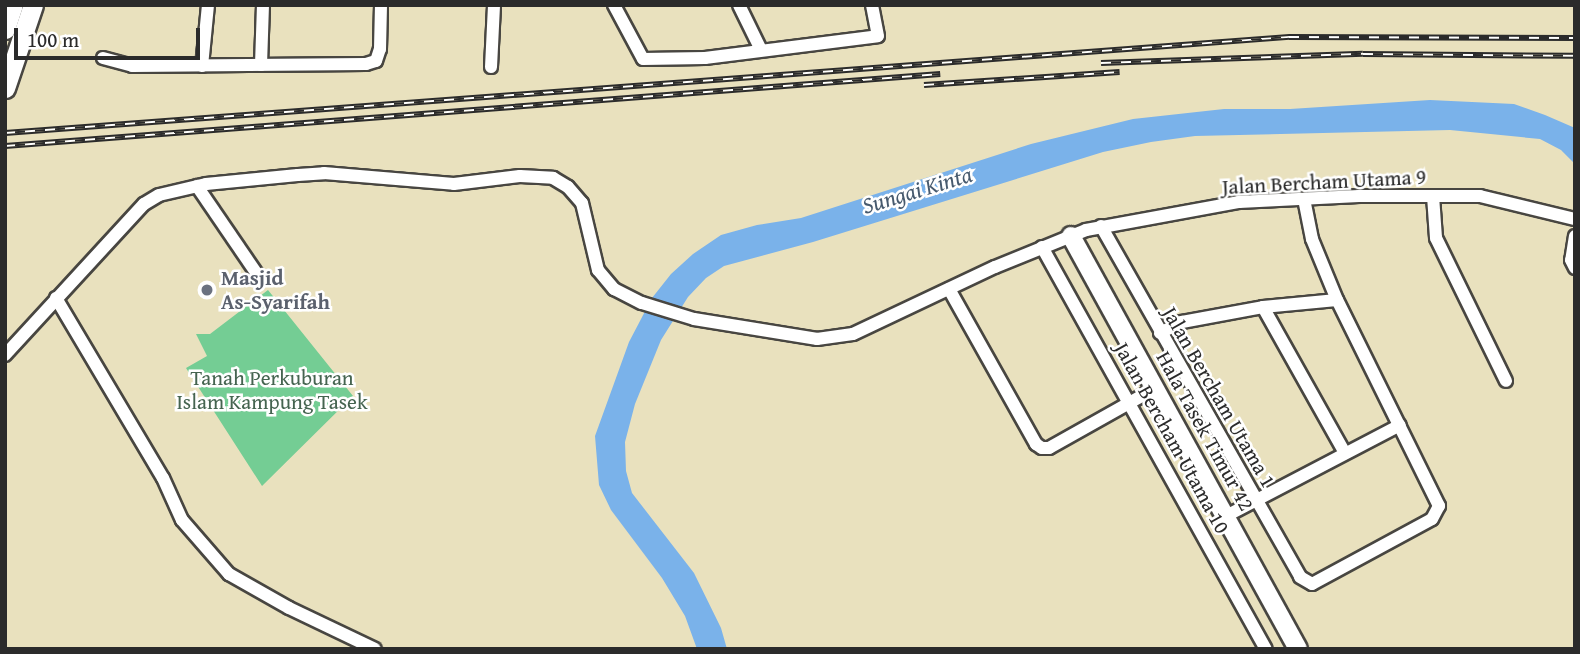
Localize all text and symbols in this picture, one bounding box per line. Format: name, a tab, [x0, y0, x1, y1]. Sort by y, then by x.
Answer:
scale bar	[18, 14, 203, 58]
text: 100 m	[27, 24, 79, 55]
water label: Sungai Kinta	[859, 160, 975, 220]
street label: Jalan Bercham Utama 9	[1221, 164, 1427, 200]
place label: Masjid As-Syarifah	[221, 265, 330, 315]
marker: Masjid As-Syarifah	[199, 282, 215, 298]
street label: Jalan Bercham Utama 1	[1157, 302, 1281, 492]
street label: Jalan Bercham Utama 10	[1109, 338, 1235, 538]
street label: Hala Tasek Timur 42	[1151, 347, 1259, 515]
park label: Tanah Perkuburan Islam Kampung Tasek	[176, 365, 368, 415]

